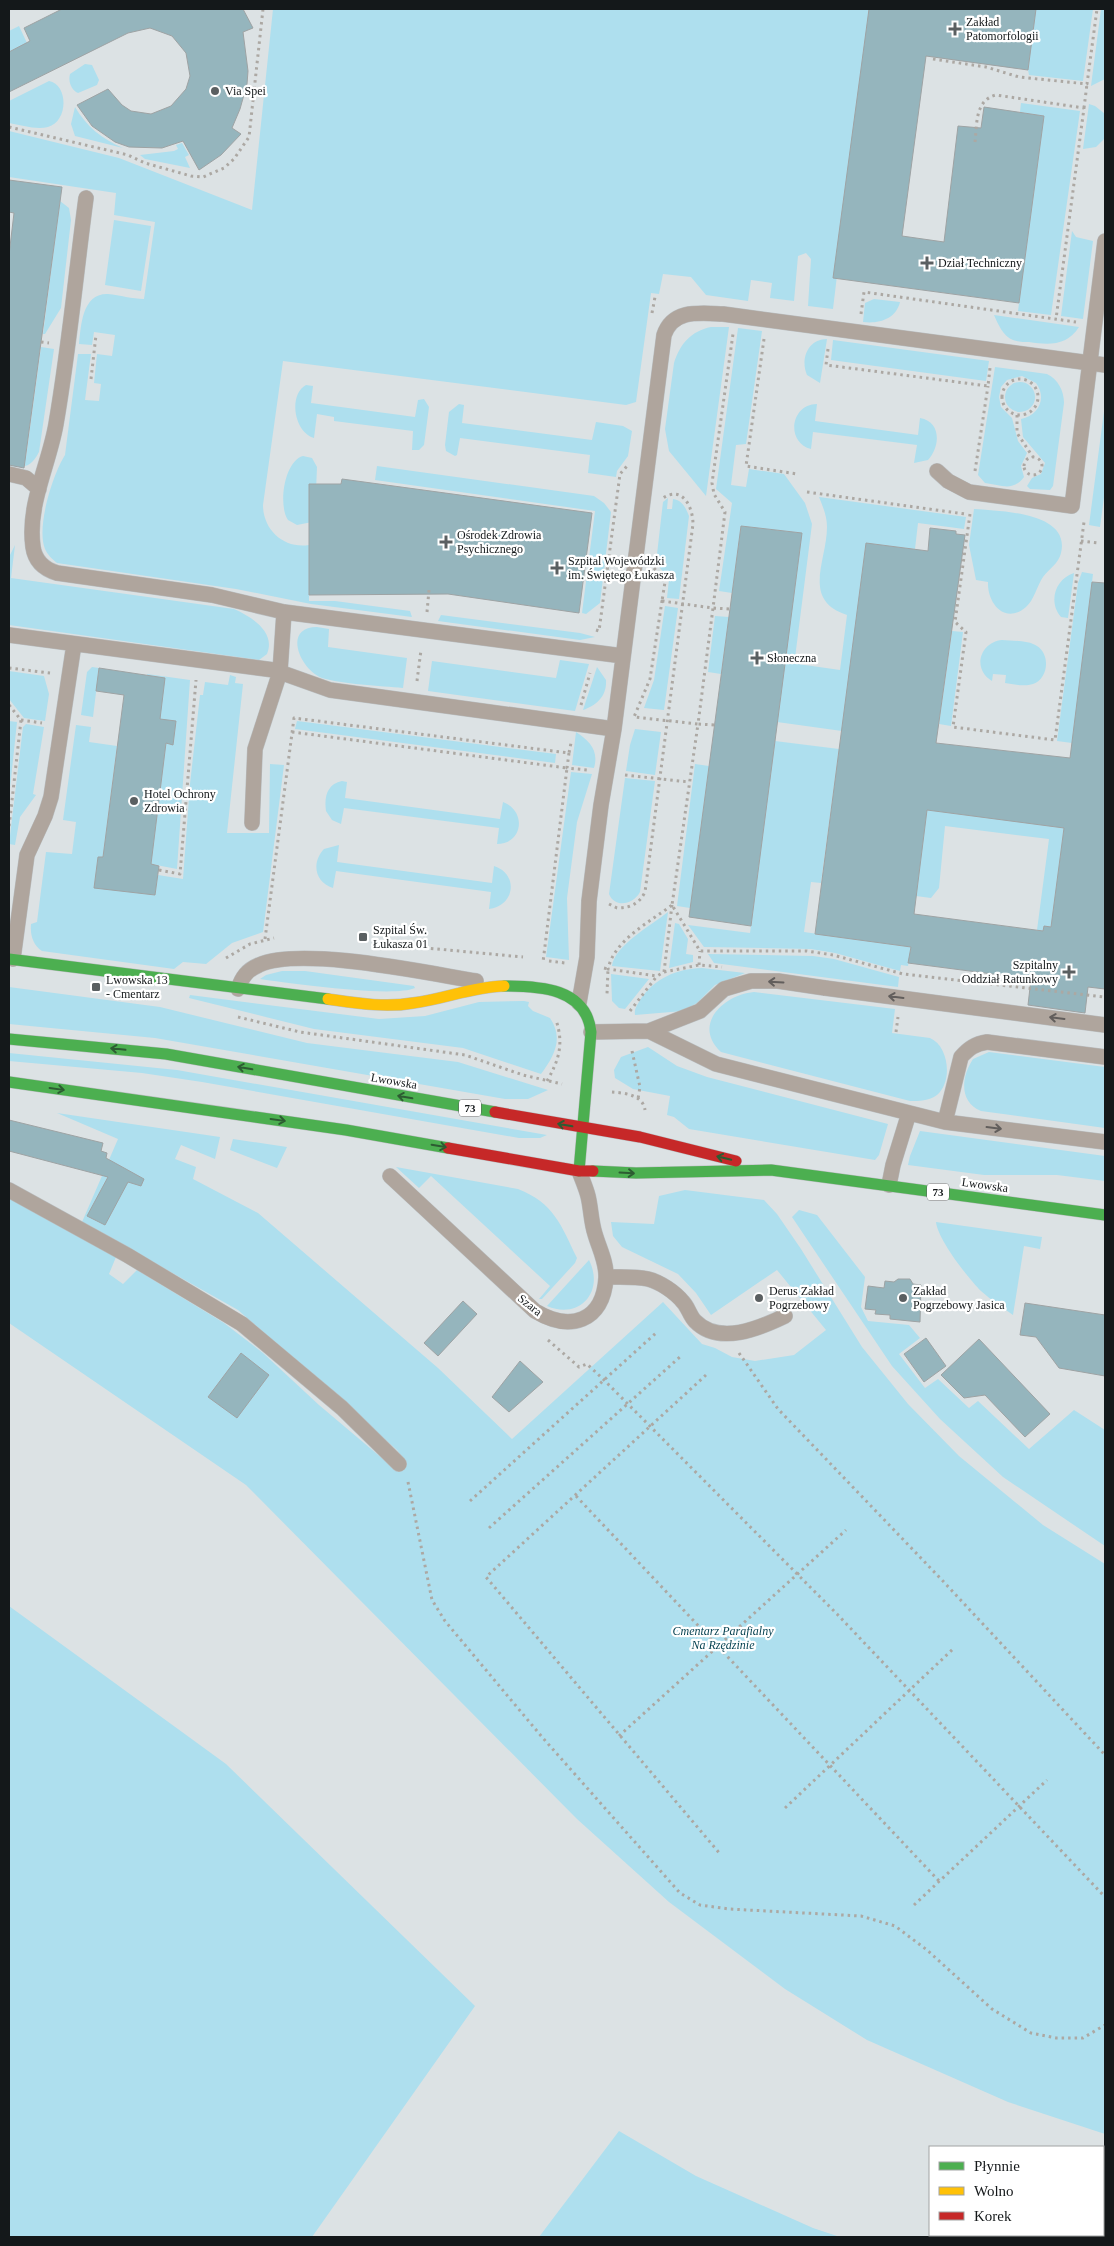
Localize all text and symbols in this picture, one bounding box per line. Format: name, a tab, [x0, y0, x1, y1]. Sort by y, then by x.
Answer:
place label: Zakład Patomorfologii	[966, 15, 1039, 43]
marker: Zakład Patomorfologii	[948, 22, 962, 36]
place label: Via Spei	[225, 84, 267, 98]
marker: Via Spei	[209, 85, 221, 97]
marker: Dział Techniczny	[920, 256, 934, 270]
place label: Dział Techniczny	[938, 256, 1022, 270]
place label: Ośrodek Zdrowia Psychicznego	[457, 528, 542, 556]
marker: Ośrodek Zdrowia Psychicznego	[439, 535, 453, 549]
place label: Szpital Wojewódzki im. Świętego Łukasza	[568, 554, 675, 582]
marker: Szpital Wojewódzki im. Świętego Łukasza	[550, 561, 564, 575]
place label: Słoneczna	[767, 651, 817, 665]
marker: Słoneczna	[751, 652, 763, 664]
place label: Hotel Ochrony Zdrowia	[144, 787, 216, 815]
marker: Hotel Ochrony Zdrowia	[128, 795, 140, 807]
place label: Szpital Św. Łukasza 01	[373, 923, 428, 951]
marker: Szpital Św. Łukasza 01	[357, 931, 369, 943]
place label: Szpitalny Oddział Ratunkowy	[962, 958, 1058, 986]
marker: Szpitalny Oddział Ratunkowy	[1062, 965, 1076, 979]
place label: Lwowska 13 - Cmentarz	[106, 973, 168, 1001]
one-way arrow	[768, 977, 784, 986]
marker: Lwowska 13 - Cmentarz	[90, 981, 102, 993]
one-way arrow	[888, 992, 904, 1002]
one-way arrow	[1049, 1013, 1065, 1023]
one-way arrow	[110, 1045, 126, 1054]
one-way arrow	[237, 1063, 253, 1073]
street label: Lwowska	[370, 1070, 419, 1092]
one-way arrow	[49, 1084, 65, 1094]
one-way arrow	[397, 1091, 413, 1101]
road number: 73	[459, 1100, 481, 1116]
one-way arrow	[270, 1115, 286, 1125]
one-way arrow	[557, 1119, 573, 1129]
one-way arrow	[985, 1123, 1001, 1133]
one-way arrow	[430, 1142, 446, 1152]
one-way arrow	[717, 1153, 733, 1162]
one-way arrow	[619, 1168, 635, 1178]
street label: Lwowska	[961, 1175, 1010, 1195]
road number: 73	[927, 1184, 949, 1200]
place label: Derus Zakład Pogrzebowy	[769, 1284, 834, 1312]
place label: Zakład Pogrzebowy Jasica	[913, 1284, 1005, 1312]
street label: Szara	[515, 1291, 545, 1319]
marker: Derus Zakład Pogrzebowy	[753, 1292, 765, 1304]
marker: Zakład Pogrzebowy Jasica	[897, 1292, 909, 1304]
park label: Cmentarz Parafialny Na Rzędzinie	[673, 1624, 774, 1652]
legend	[929, 2146, 1104, 2236]
text: Płynnie	[974, 2158, 1020, 2174]
text: Wolno	[974, 2183, 1014, 2199]
text: Korek	[974, 2208, 1012, 2224]

